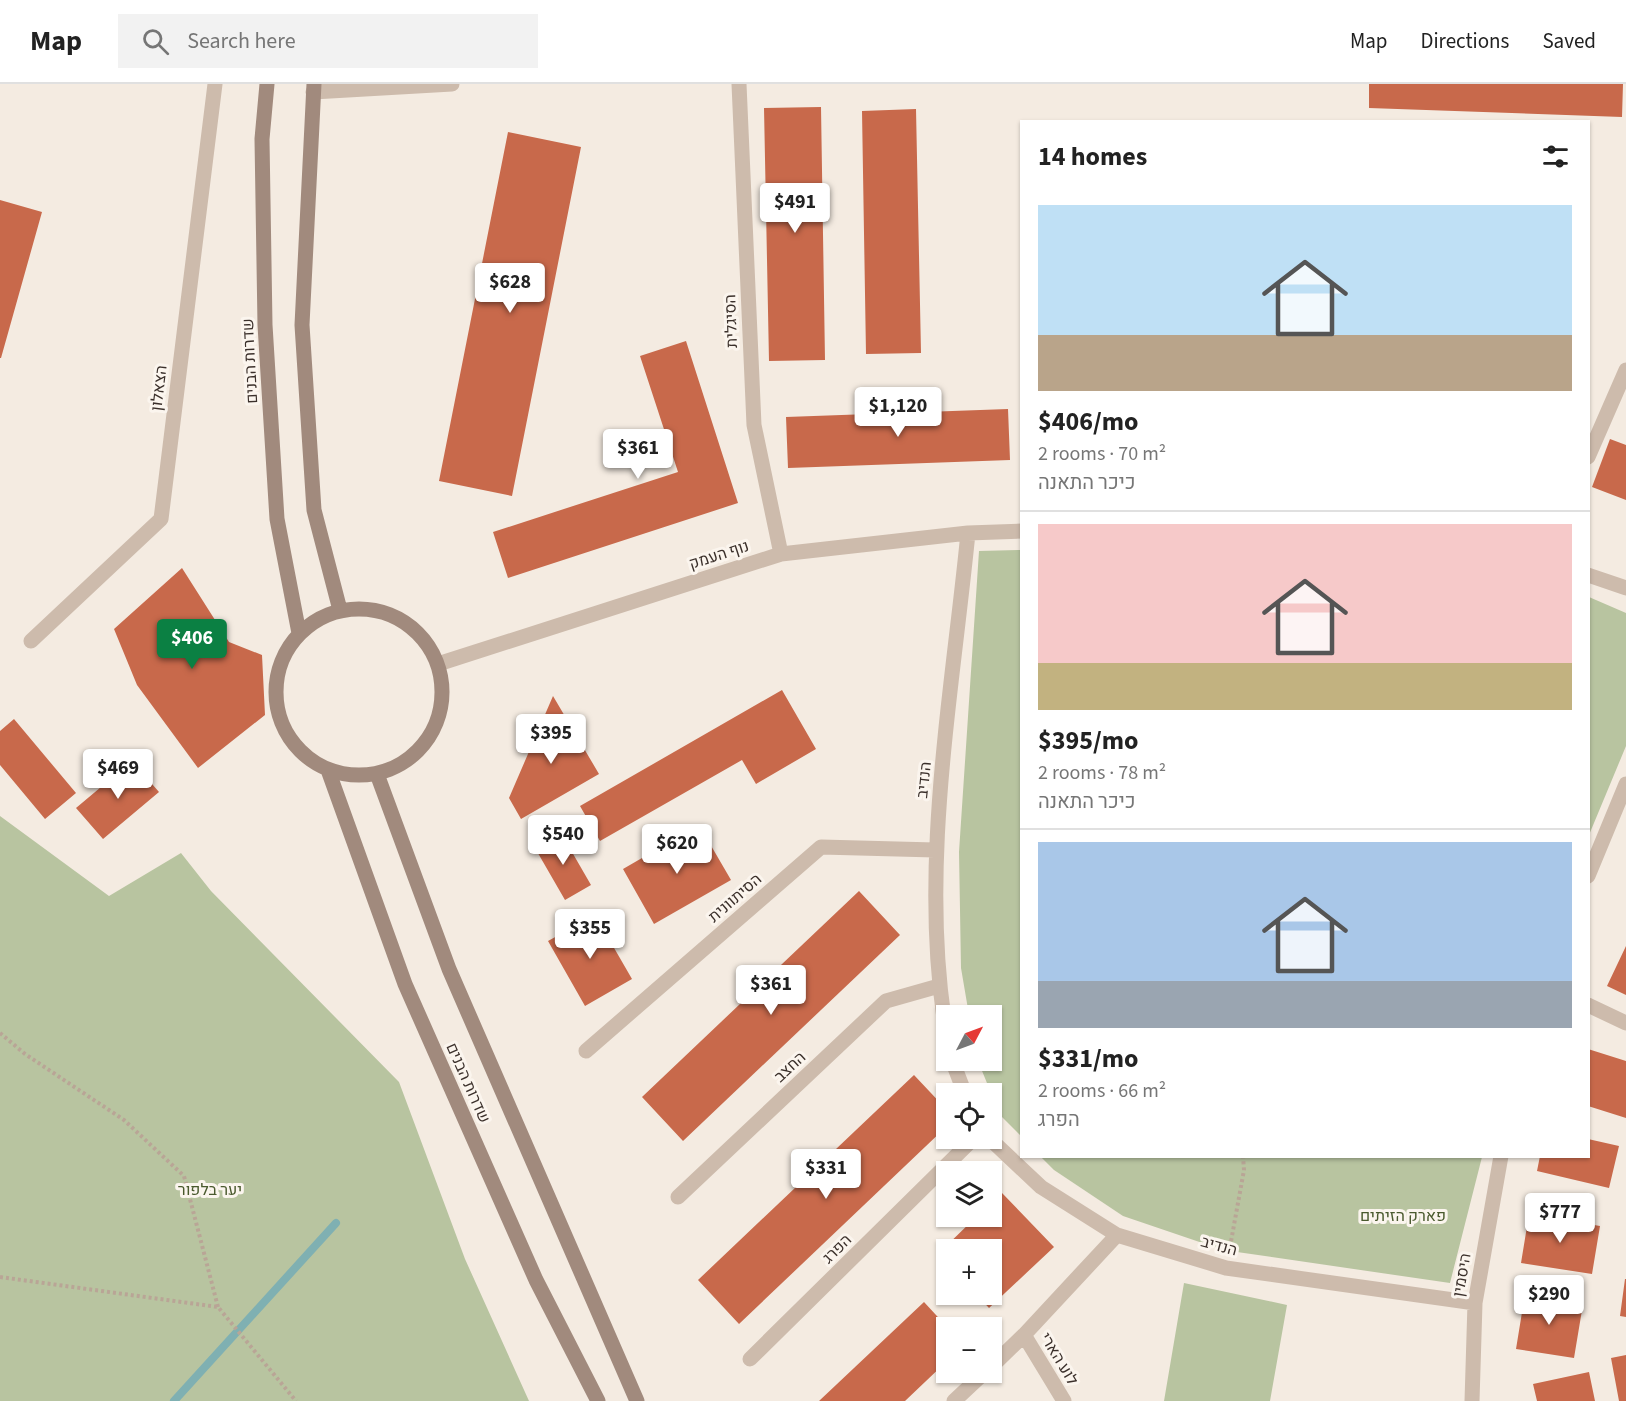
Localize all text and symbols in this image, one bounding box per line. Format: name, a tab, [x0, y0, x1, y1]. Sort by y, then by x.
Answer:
search box	[118, 14, 538, 68]
text: Map	[30, 21, 82, 61]
icon: search	[139, 25, 172, 58]
text: Search here	[187, 25, 296, 57]
text: Map	[1350, 26, 1388, 56]
text: Directions	[1421, 26, 1509, 56]
text: Saved	[1542, 26, 1596, 56]
text: 14 homes	[1038, 138, 1147, 175]
icon: filters	[1539, 140, 1572, 173]
pin: $491	[759, 183, 831, 234]
text: $491	[774, 188, 816, 216]
icon: home	[1251, 244, 1359, 352]
pin: $628	[474, 263, 546, 314]
text: $628	[489, 268, 531, 296]
street label: הסיגלית	[719, 294, 743, 348]
street label: שדרות הבנים	[237, 318, 263, 404]
street label: הצאלון	[145, 364, 173, 412]
pin: $1,120	[849, 387, 947, 438]
text: $1,120	[869, 392, 927, 420]
text: $406/mo	[1038, 403, 1138, 440]
pin: $361	[602, 429, 674, 480]
text: $361	[617, 434, 659, 462]
text: 2 rooms · 70 m²	[1038, 440, 1166, 468]
text: כיכר התאנה	[1038, 469, 1135, 497]
street label: נוף העמק	[686, 535, 752, 575]
icon: home	[1251, 563, 1359, 671]
pin: $406	[156, 619, 228, 670]
text: $406	[171, 624, 213, 652]
pin: $395	[515, 714, 587, 765]
text: $395	[530, 719, 572, 747]
text: $395/mo	[1038, 722, 1138, 759]
pin: $469	[82, 749, 154, 800]
text: $469	[97, 754, 139, 782]
text: 2 rooms · 78 m²	[1038, 759, 1166, 787]
street label: הנדיב	[911, 761, 937, 799]
text: כיכר התאנה	[1038, 788, 1135, 816]
pin: $540	[527, 815, 599, 866]
text: $540	[542, 820, 584, 848]
pin: $620	[641, 824, 713, 875]
text: $620	[656, 829, 698, 857]
street label: הסיתוונית	[703, 869, 767, 927]
icon: home	[1251, 881, 1359, 989]
pin: $355	[554, 909, 626, 960]
text: $355	[569, 914, 611, 942]
pin: $361	[735, 965, 807, 1016]
text: $361	[750, 970, 792, 998]
north arrow	[936, 1005, 1002, 1071]
map controls	[936, 1005, 1002, 1383]
street label: שדרות הבנים	[441, 1040, 495, 1126]
text: $331/mo	[1038, 1040, 1138, 1077]
street label: החצב	[769, 1047, 811, 1087]
text: 2 rooms · 66 m²	[1038, 1077, 1166, 1105]
button: locate	[936, 1083, 1002, 1149]
text: הפרג	[1038, 1106, 1080, 1134]
pin: $331	[790, 1149, 862, 1200]
text: $331	[805, 1154, 847, 1182]
button: layers	[936, 1161, 1002, 1227]
park label: יער בלפור	[178, 1179, 242, 1201]
pin: $777	[1524, 1193, 1596, 1244]
text: $777	[1539, 1198, 1581, 1226]
park label: פארק הזיתים	[1360, 1205, 1446, 1227]
street label: הפרג	[817, 1229, 857, 1269]
street label: הנדיב	[1198, 1231, 1240, 1261]
button: +	[936, 1239, 1002, 1305]
street label: היסמין	[1447, 1251, 1477, 1299]
pin: $290	[1513, 1275, 1585, 1326]
text: $290	[1528, 1280, 1570, 1308]
button: −	[936, 1317, 1002, 1383]
street label: לוע הארי	[1035, 1329, 1083, 1389]

